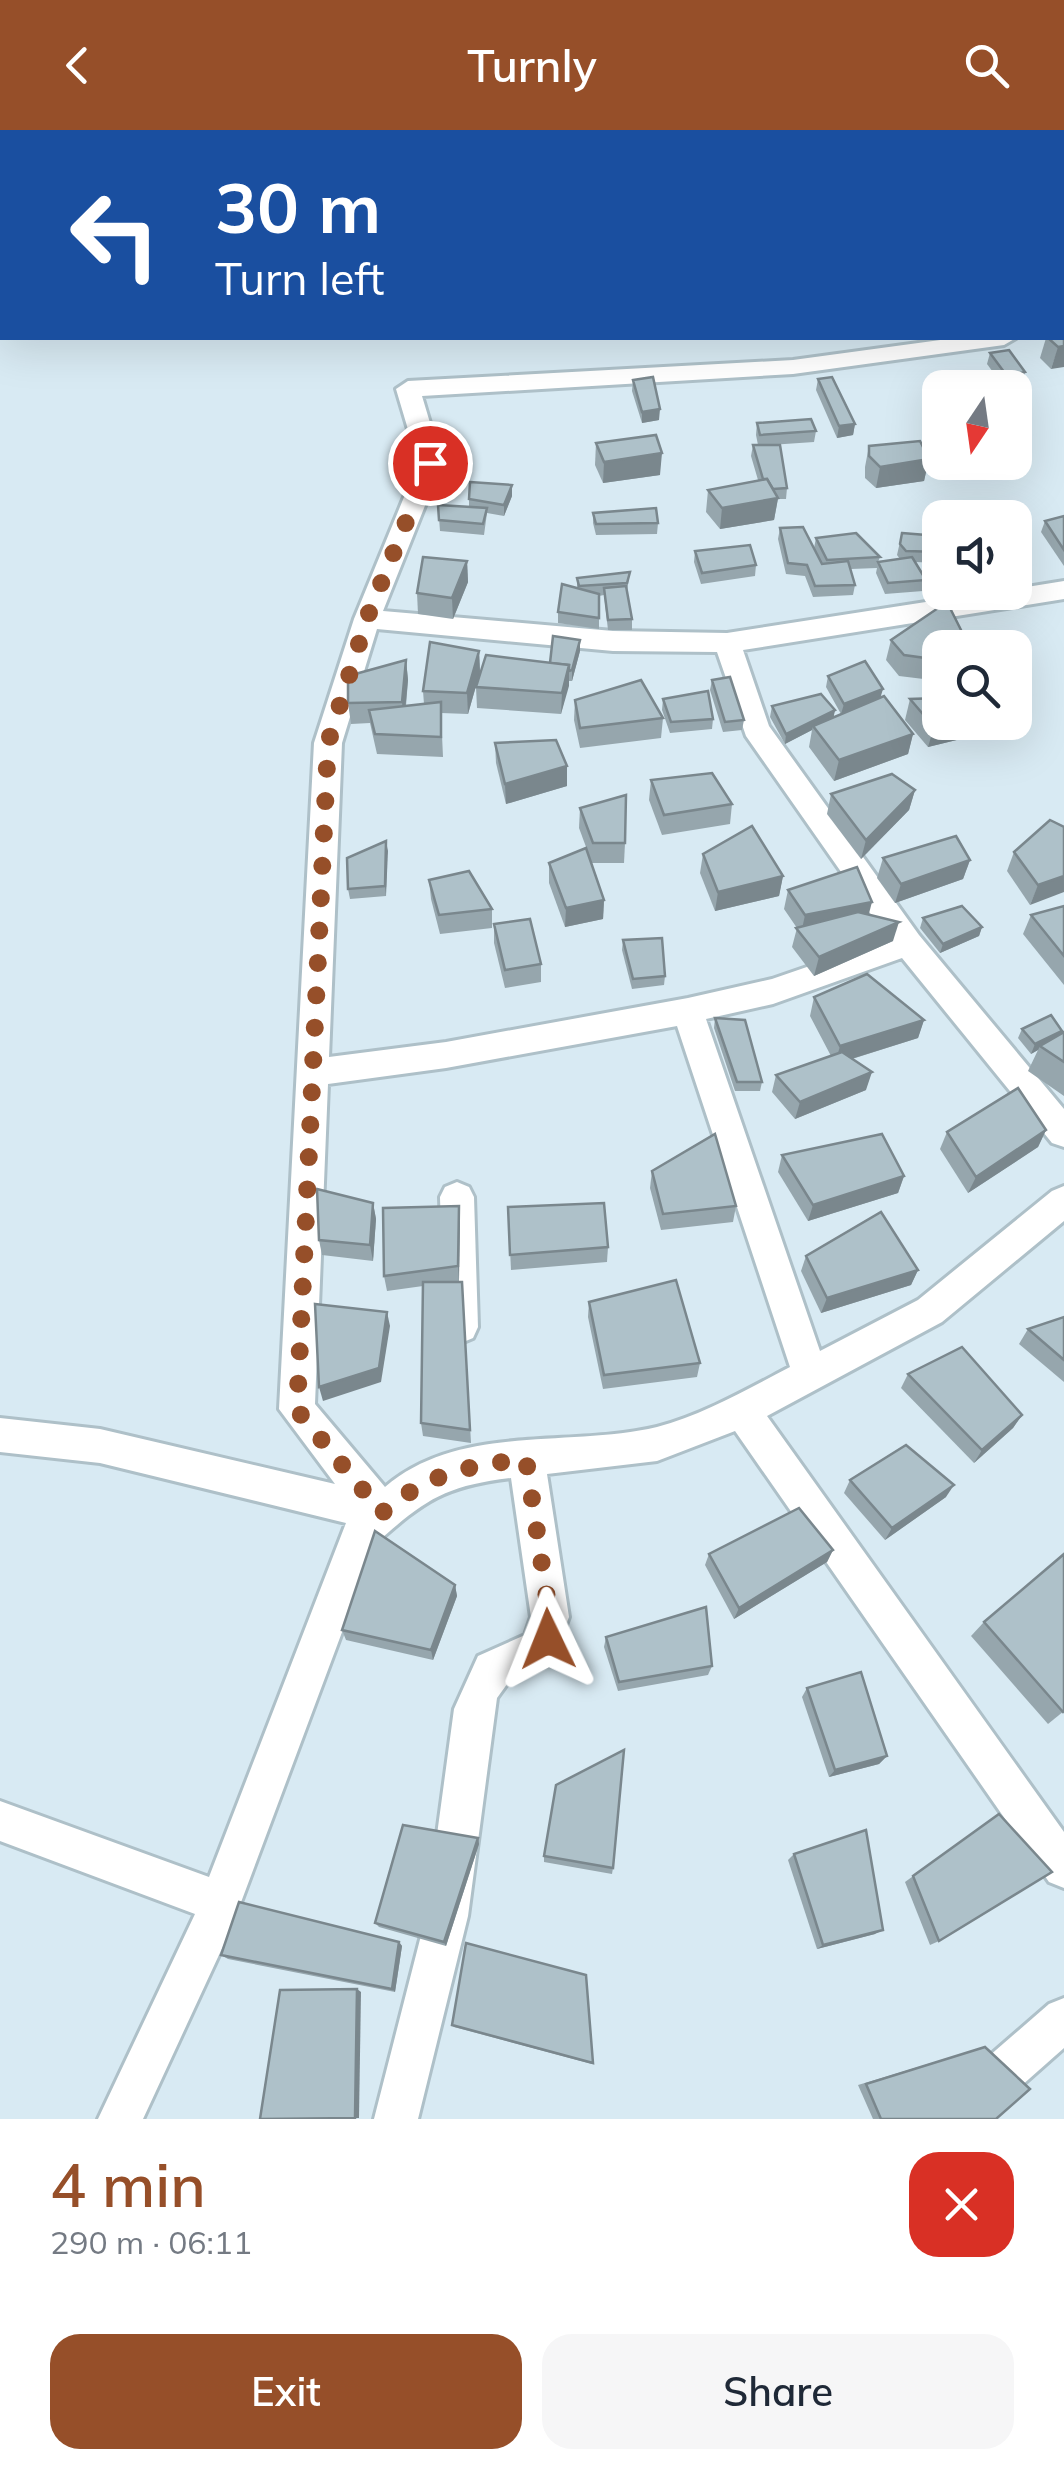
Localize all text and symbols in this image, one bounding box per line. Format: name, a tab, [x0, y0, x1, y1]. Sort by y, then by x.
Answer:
text: Turnly	[467, 37, 597, 93]
icon: back	[50, 38, 105, 93]
icon: search	[959, 38, 1014, 93]
text: 30 m	[215, 163, 381, 251]
icon: left	[50, 170, 180, 300]
text: Turn left	[215, 250, 384, 306]
north arrow	[922, 370, 1032, 480]
map controls	[922, 370, 1032, 740]
pin	[388, 421, 473, 506]
icon: arrive	[403, 436, 458, 491]
button: sound	[922, 500, 1032, 610]
button: search	[922, 630, 1032, 740]
position arrow	[496, 1587, 600, 1691]
text: 4 min	[50, 2147, 206, 2222]
button: close	[909, 2152, 1014, 2257]
text: 290 m · 06:11	[50, 2222, 252, 2262]
button: Exit	[50, 2334, 522, 2449]
button: Share	[542, 2334, 1014, 2449]

